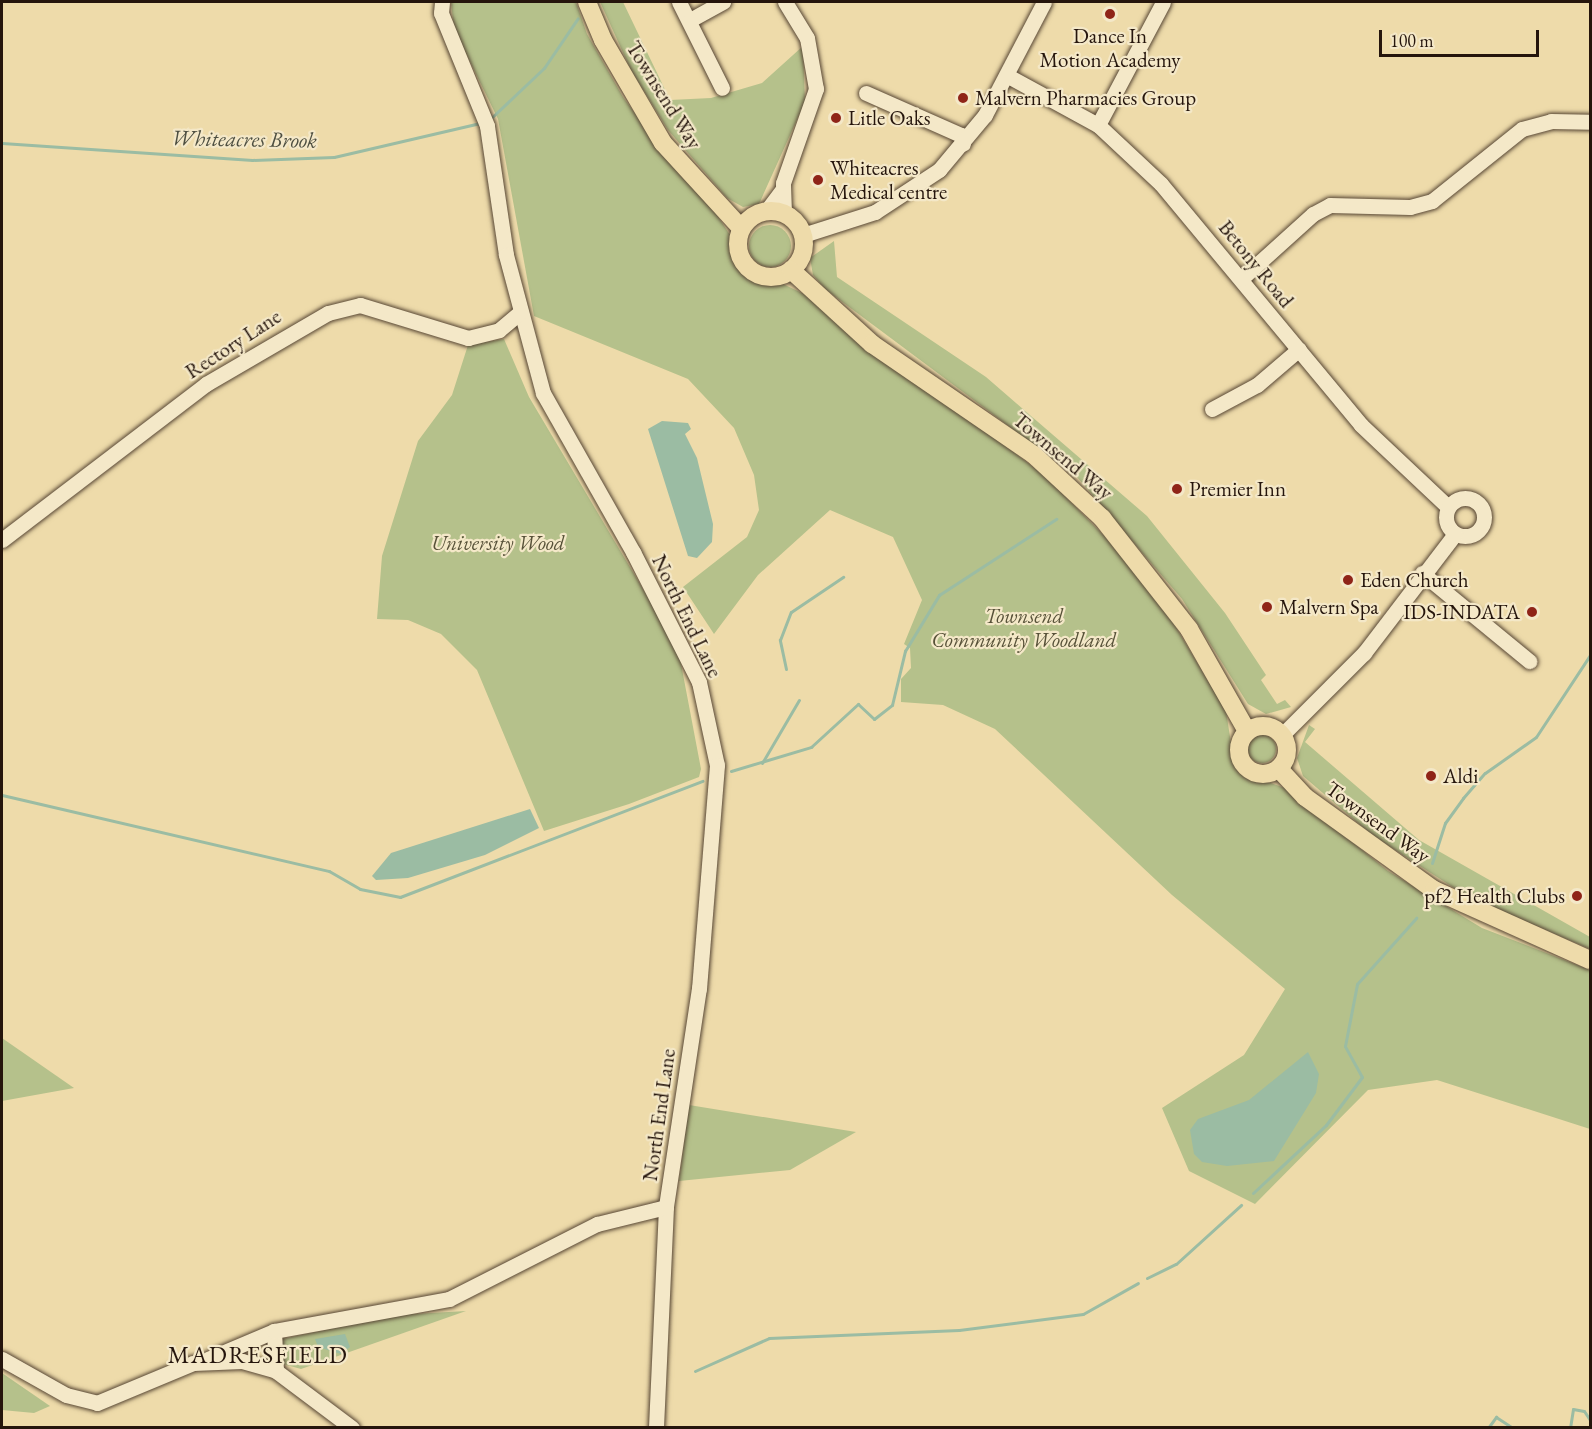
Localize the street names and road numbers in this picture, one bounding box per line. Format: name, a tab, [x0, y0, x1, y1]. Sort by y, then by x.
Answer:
street label: Townsend Way	[621, 36, 707, 154]
street label: Betony Road	[1213, 215, 1299, 313]
street label: Rectory Lane	[181, 304, 285, 384]
street label: Townsend Way	[1008, 407, 1118, 505]
street label: North End Lane	[646, 551, 728, 681]
street label: Townsend Way	[1321, 776, 1435, 868]
street label: North End Lane	[637, 1047, 681, 1183]

